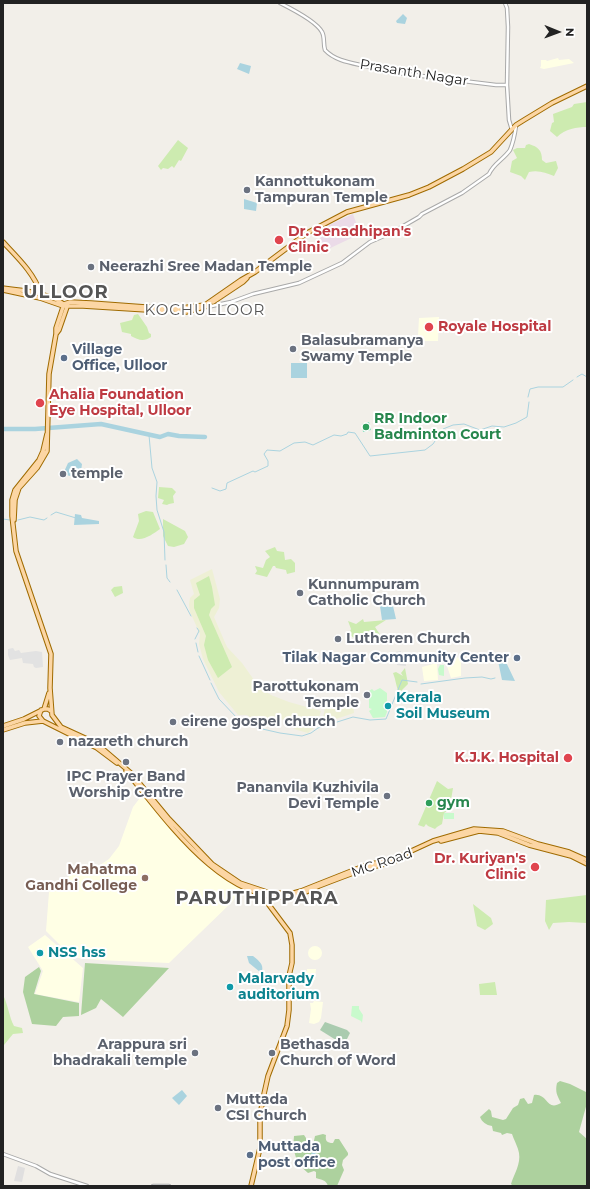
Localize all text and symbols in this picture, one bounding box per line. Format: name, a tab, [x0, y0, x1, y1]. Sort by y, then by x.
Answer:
north arrow	[538, 12, 578, 52]
text: N	[563, 28, 577, 37]
street label: Prasanth Nagar	[359, 56, 469, 90]
place label: Kannottukonam Tampuran Temple	[255, 174, 388, 206]
marker: Kannottukonam Tampuran Temple	[242, 185, 252, 195]
place label: Dr. Senadhipan's Clinic	[288, 224, 411, 256]
marker: Dr. Senadhipan's Clinic	[273, 234, 285, 246]
place label: Neerazhi Sree Madan Temple	[99, 259, 312, 275]
marker: Neerazhi Sree Madan Temple	[86, 262, 96, 272]
district label: ULLOOR	[23, 282, 109, 304]
district label: KOCHULLOOR	[145, 302, 265, 320]
place label: Royale Hospital	[438, 319, 551, 335]
marker: Royale Hospital	[423, 321, 435, 333]
place label: Balasubramanya Swamy Temple	[301, 333, 424, 366]
place label: Village Office, Ulloor	[72, 342, 167, 374]
marker: Balasubramanya Swamy Temple	[288, 344, 298, 354]
marker: Village Office, Ulloor	[59, 353, 69, 363]
place label: Ahalia Foundation Eye Hospital, Ulloor	[49, 387, 191, 420]
marker: Ahalia Foundation Eye Hospital, Ulloor	[34, 397, 46, 409]
place label: RR Indoor Badminton Court	[374, 411, 501, 444]
marker: RR Indoor Badminton Court	[361, 422, 371, 432]
place label: temple	[71, 466, 123, 482]
marker: temple	[58, 469, 68, 479]
place label: Kunnumpuram Catholic Church	[308, 577, 426, 610]
marker: Kunnumpuram Catholic Church	[295, 588, 305, 598]
place label: Lutheren Church	[346, 631, 470, 647]
marker: Lutheren Church	[333, 634, 343, 644]
place label: Tilak Nagar Community Center	[283, 650, 509, 666]
marker: Tilak Nagar Community Center	[512, 653, 522, 663]
place label: Parottukonam Temple	[253, 679, 359, 712]
marker: Parottukonam Temple	[362, 690, 372, 700]
place label: Kerala Soil Museum	[396, 690, 490, 722]
marker: Kerala Soil Museum	[383, 701, 393, 711]
place label: eirene gospel church	[181, 714, 336, 730]
marker: eirene gospel church	[168, 717, 178, 727]
place label: nazareth church	[68, 734, 188, 750]
marker: nazareth church	[55, 737, 65, 747]
place label: K.J.K. Hospital	[455, 750, 559, 766]
marker: K.J.K. Hospital	[562, 752, 574, 764]
marker: IPC Prayer Band Worship Centre	[121, 757, 131, 767]
place label: IPC Prayer Band Worship Centre	[67, 769, 185, 802]
place label: Pananvila Kuzhivila Devi Temple	[236, 780, 379, 812]
marker: Pananvila Kuzhivila Devi Temple	[382, 791, 392, 801]
place label: gym	[437, 795, 470, 811]
marker: gym	[424, 798, 434, 808]
street label: MC Road	[349, 845, 415, 881]
place label: Dr. Kuriyan's Clinic	[434, 851, 526, 884]
marker: Dr. Kuriyan's Clinic	[529, 861, 541, 873]
place label: Mahatma Gandhi College	[25, 862, 137, 894]
marker: Mahatma Gandhi College	[140, 873, 150, 883]
district label: PARUTHIPPARA	[175, 888, 339, 910]
place label: NSS hss	[48, 945, 106, 961]
marker: NSS hss	[35, 948, 45, 958]
place label: Malarvady auditorium	[238, 971, 320, 1004]
marker: Malarvady auditorium	[225, 982, 235, 992]
place label: Arappura sri bhadrakali temple	[53, 1037, 187, 1070]
place label: Bethasda Church of Word	[280, 1037, 396, 1070]
marker: Arappura sri bhadrakali temple	[190, 1048, 200, 1058]
marker: Bethasda Church of Word	[267, 1048, 277, 1058]
place label: Muttada CSI Church	[226, 1092, 307, 1124]
marker: Muttada CSI Church	[213, 1103, 223, 1113]
place label: Muttada post office	[258, 1139, 336, 1172]
marker: Muttada post office	[245, 1150, 255, 1160]

